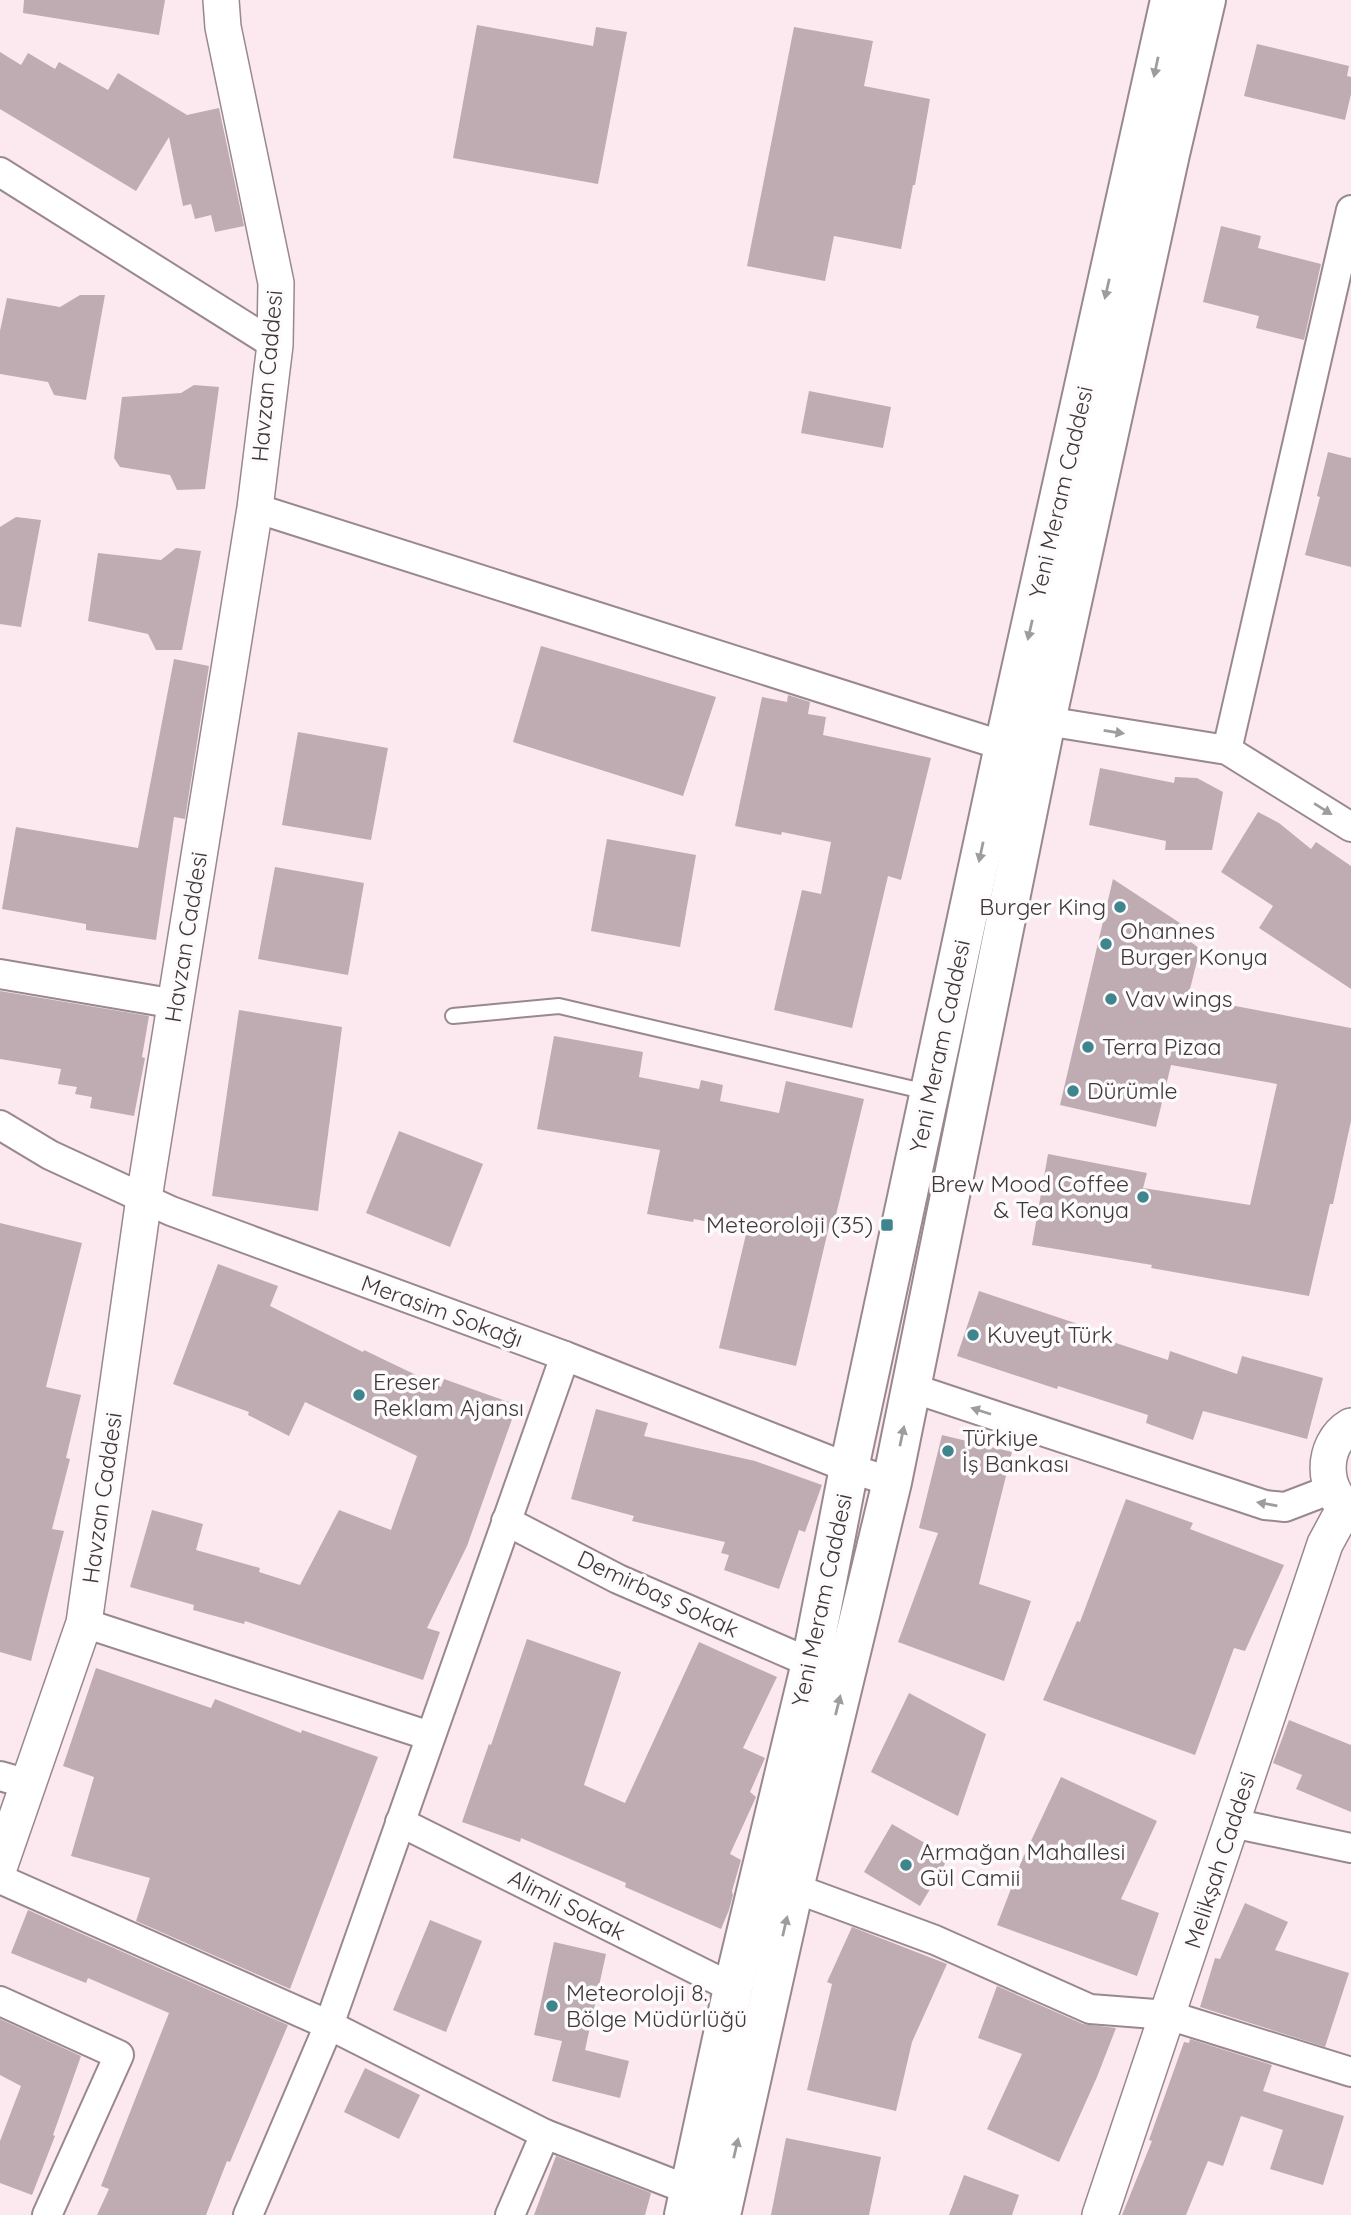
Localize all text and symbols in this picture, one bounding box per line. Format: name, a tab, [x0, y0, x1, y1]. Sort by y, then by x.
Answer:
one-way arrow	[1151, 56, 1162, 78]
one-way arrow	[1101, 278, 1112, 300]
street label: Havzan Caddesi	[245, 289, 288, 463]
street label: Yeni Meram Caddesi	[1022, 383, 1099, 601]
one-way arrow	[1024, 619, 1035, 641]
one-way arrow	[1103, 727, 1125, 738]
one-way arrow	[1313, 803, 1332, 816]
one-way arrow	[975, 841, 986, 863]
street label: Havzan Caddesi	[158, 849, 213, 1024]
place label: Burger King	[979, 892, 1106, 921]
marker: Burger King	[1112, 899, 1128, 915]
place label: Ohannes Burger Konya	[1120, 916, 1268, 971]
marker: Ohannes Burger Konya	[1098, 936, 1114, 952]
street label: Yeni Meram Caddesi	[903, 937, 976, 1155]
place label: Vav wings	[1125, 984, 1233, 1013]
marker: Vav wings	[1103, 991, 1119, 1007]
place label: Terra Pizaa	[1102, 1032, 1222, 1061]
marker: Terra Pizaa	[1080, 1039, 1096, 1055]
place label: Dürümle	[1087, 1076, 1178, 1105]
marker: Dürümle	[1065, 1083, 1081, 1099]
place label: Brew Mood Coffee & Tea Konya	[931, 1169, 1129, 1224]
marker: Brew Mood Coffee & Tea Konya	[1135, 1189, 1151, 1205]
place label: Meteoroloji (35)	[706, 1210, 873, 1239]
marker: Meteoroloji (35)	[879, 1217, 895, 1233]
street label: Merasim Sokağı	[357, 1268, 527, 1353]
place label: Kuveyt Türk	[987, 1320, 1113, 1349]
marker: Kuveyt Türk	[965, 1327, 981, 1343]
place label: Ereser Reklam Ajansı	[373, 1367, 524, 1422]
marker: Ereser Reklam Ajansı	[351, 1387, 367, 1403]
one-way arrow	[970, 1405, 991, 1416]
street label: Havzan Caddesi	[75, 1411, 128, 1585]
place label: Türkiye İş Bankası	[962, 1423, 1069, 1478]
one-way arrow	[896, 1425, 907, 1447]
marker: Türkiye İş Bankası	[940, 1443, 956, 1459]
street label: Yeni Meram Caddesi	[785, 1491, 858, 1709]
one-way arrow	[1256, 1498, 1278, 1509]
street label: Demirbaş Sokak	[573, 1543, 743, 1644]
one-way arrow	[833, 1694, 844, 1716]
street label: Melikşah Caddesi	[1177, 1768, 1262, 1952]
place label: Armağan Mahallesi Gül Camii	[920, 1837, 1126, 1892]
marker: Armağan Mahallesi Gül Camii	[898, 1857, 914, 1873]
street label: Alimli Sokak	[504, 1863, 631, 1946]
one-way arrow	[780, 1915, 791, 1937]
place label: Meteoroloji 8. Bölge Müdürlüğü	[566, 1978, 747, 2033]
marker: Meteoroloji 8. Bölge Müdürlüğü	[544, 1998, 560, 2014]
one-way arrow	[730, 2137, 741, 2159]

